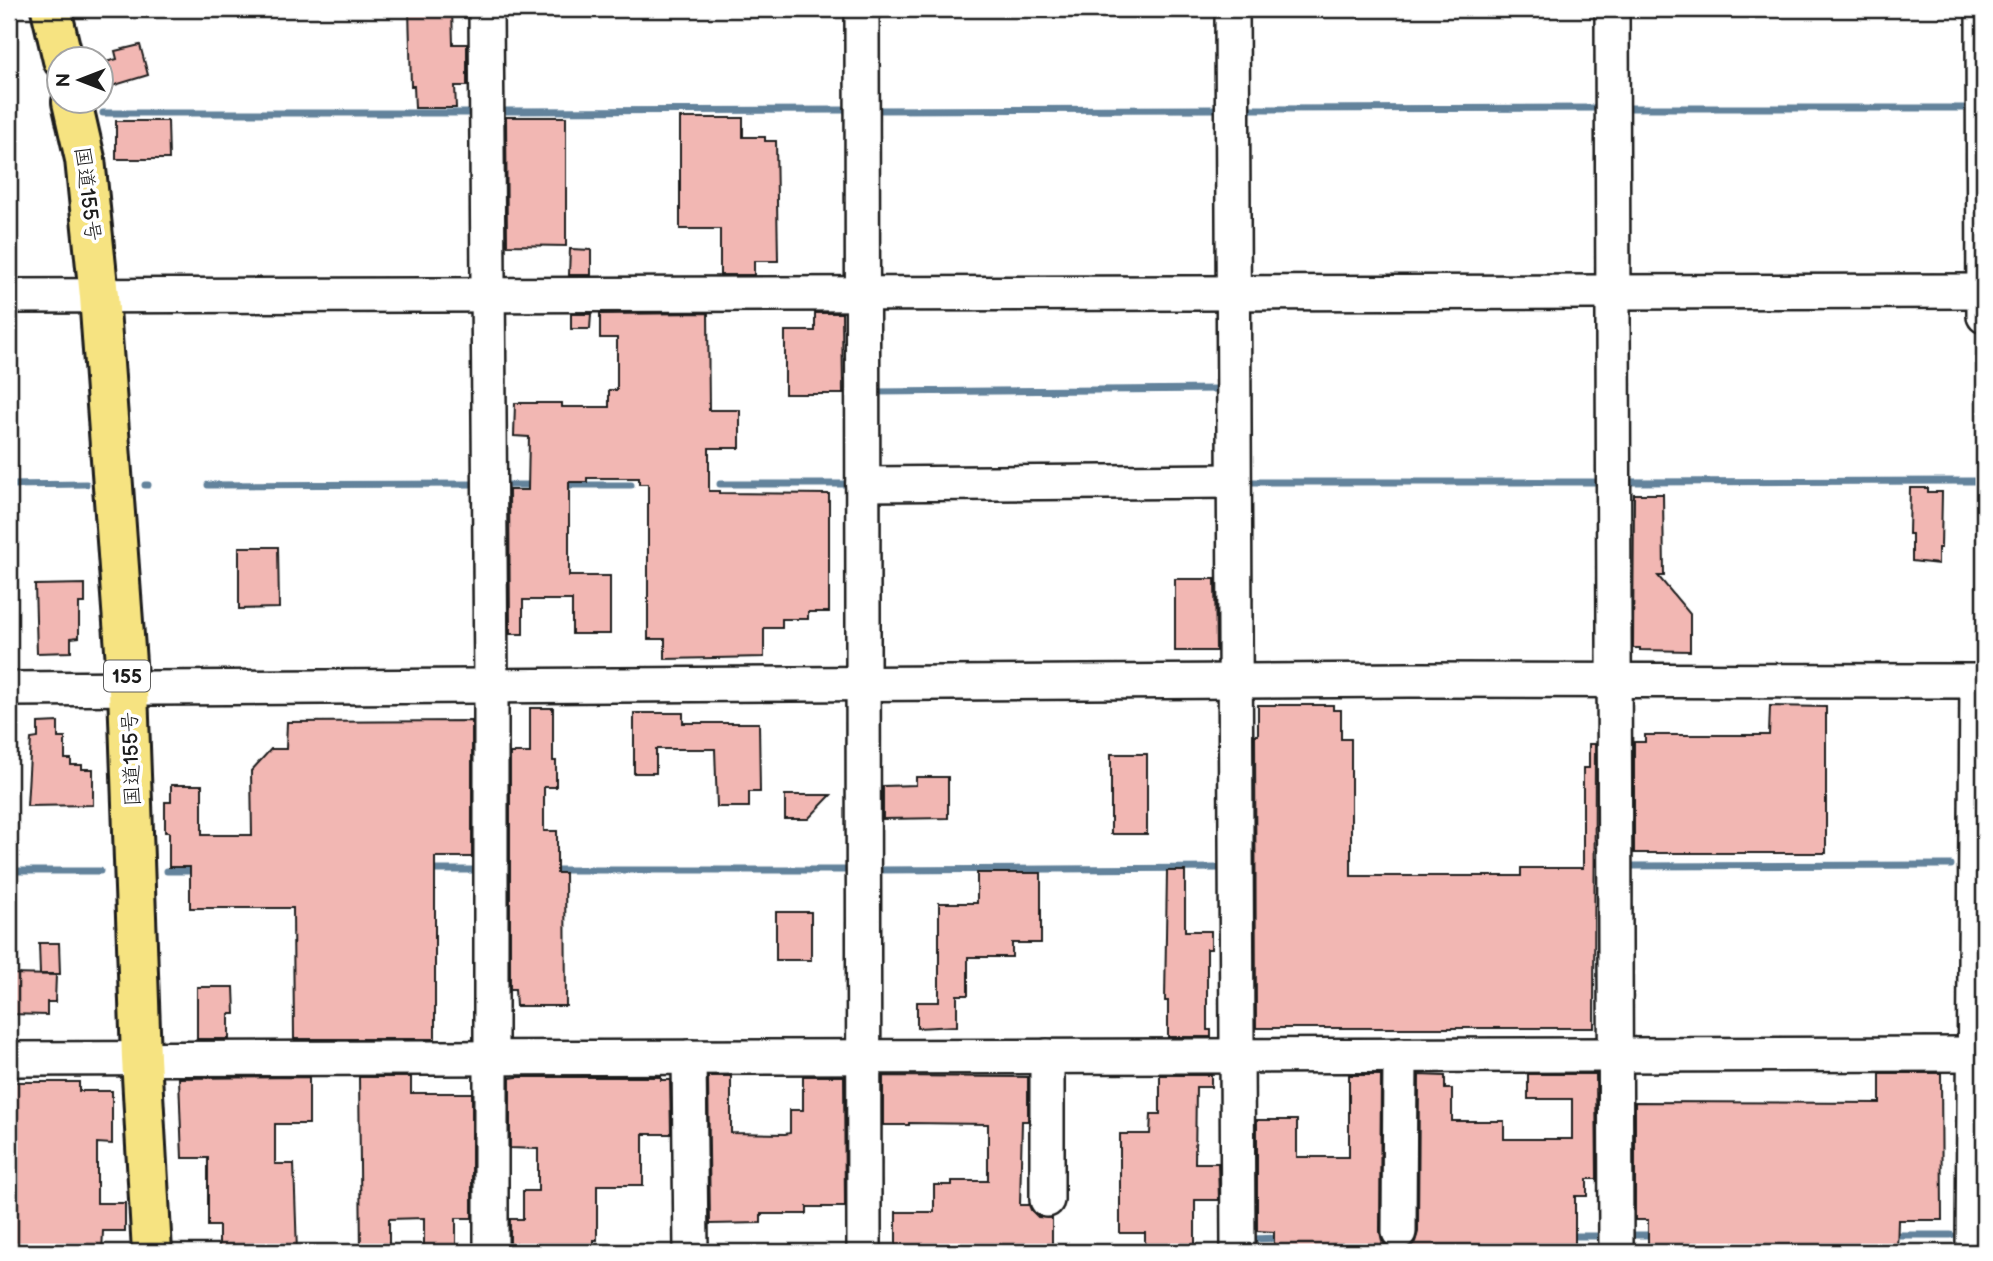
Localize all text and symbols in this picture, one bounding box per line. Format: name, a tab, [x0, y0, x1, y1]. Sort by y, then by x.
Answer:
north arrow	[46, 46, 116, 116]
text: N	[53, 73, 76, 87]
street label: 国道155号	[69, 145, 106, 243]
road number: 155	[104, 660, 150, 692]
street label: 国道155号	[117, 711, 146, 807]

